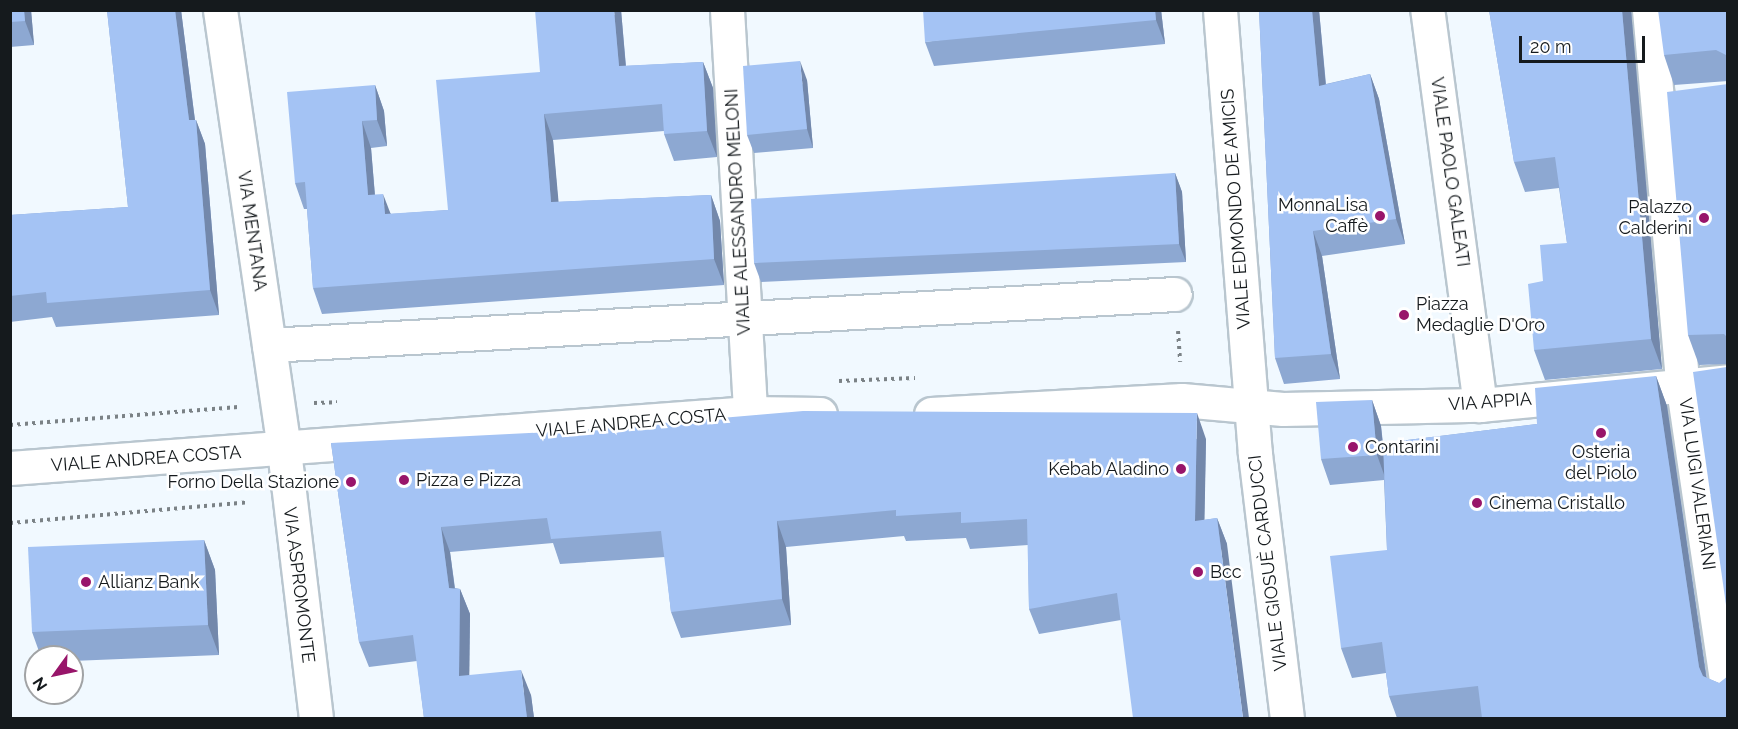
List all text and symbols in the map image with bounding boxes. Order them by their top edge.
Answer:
scale bar [1522,24,1648,62]
text: 20 m [1530,36,1572,57]
street label: VIALE PAOLO GALEATI [1426,76,1474,268]
street label: VIALE ALESSANDRO MELONI [721,88,755,336]
street label: VIALE EDMONDO DE AMICIS [1217,88,1255,330]
street label: VIA MENTANA [233,169,271,293]
place label: MonnaLisa Caffè [1278,195,1368,238]
place label: Palazzo Calderini [1619,197,1692,240]
marker: MonnaLisa Caffè [1373,209,1387,223]
marker: Palazzo Calderini [1697,211,1711,225]
place label: Piazza Medaglie D'Oro [1416,294,1545,336]
marker: Piazza Medaglie D'Oro [1397,308,1411,322]
street label: VIA APPIA [1447,388,1533,416]
street label: VIA LUIGI VALERIANI [1674,396,1720,572]
street label: VIALE ANDREA COSTA [534,404,728,442]
marker: Osteria del Piolo [1594,426,1608,440]
place label: Contarini [1365,436,1439,458]
marker: Contarini [1346,440,1360,454]
street label: VIALE ANDREA COSTA [50,442,242,476]
place label: Osteria del Piolo [1565,442,1637,484]
street label: VIALE GIOSUÈ CARDUCCI [1244,454,1292,672]
place label: Kebab Aladino [1048,458,1169,480]
marker: Kebab Aladino [1174,462,1188,476]
place label: Pizza e Pizza [416,469,521,491]
place label: Forno Della Stazione [167,471,339,493]
marker: Pizza e Pizza [397,473,411,487]
marker: Forno Della Stazione [344,475,358,489]
place label: Cinema Cristallo [1489,492,1625,514]
marker: Cinema Cristallo [1470,496,1484,510]
street label: VIA ASPROMONTE [279,505,319,665]
place label: Bcc [1210,561,1242,583]
marker: Bcc [1191,565,1205,579]
place label: Allianz Bank [98,571,199,593]
marker: Allianz Bank [79,575,93,589]
north arrow [24,645,84,705]
text: N [29,674,51,694]

